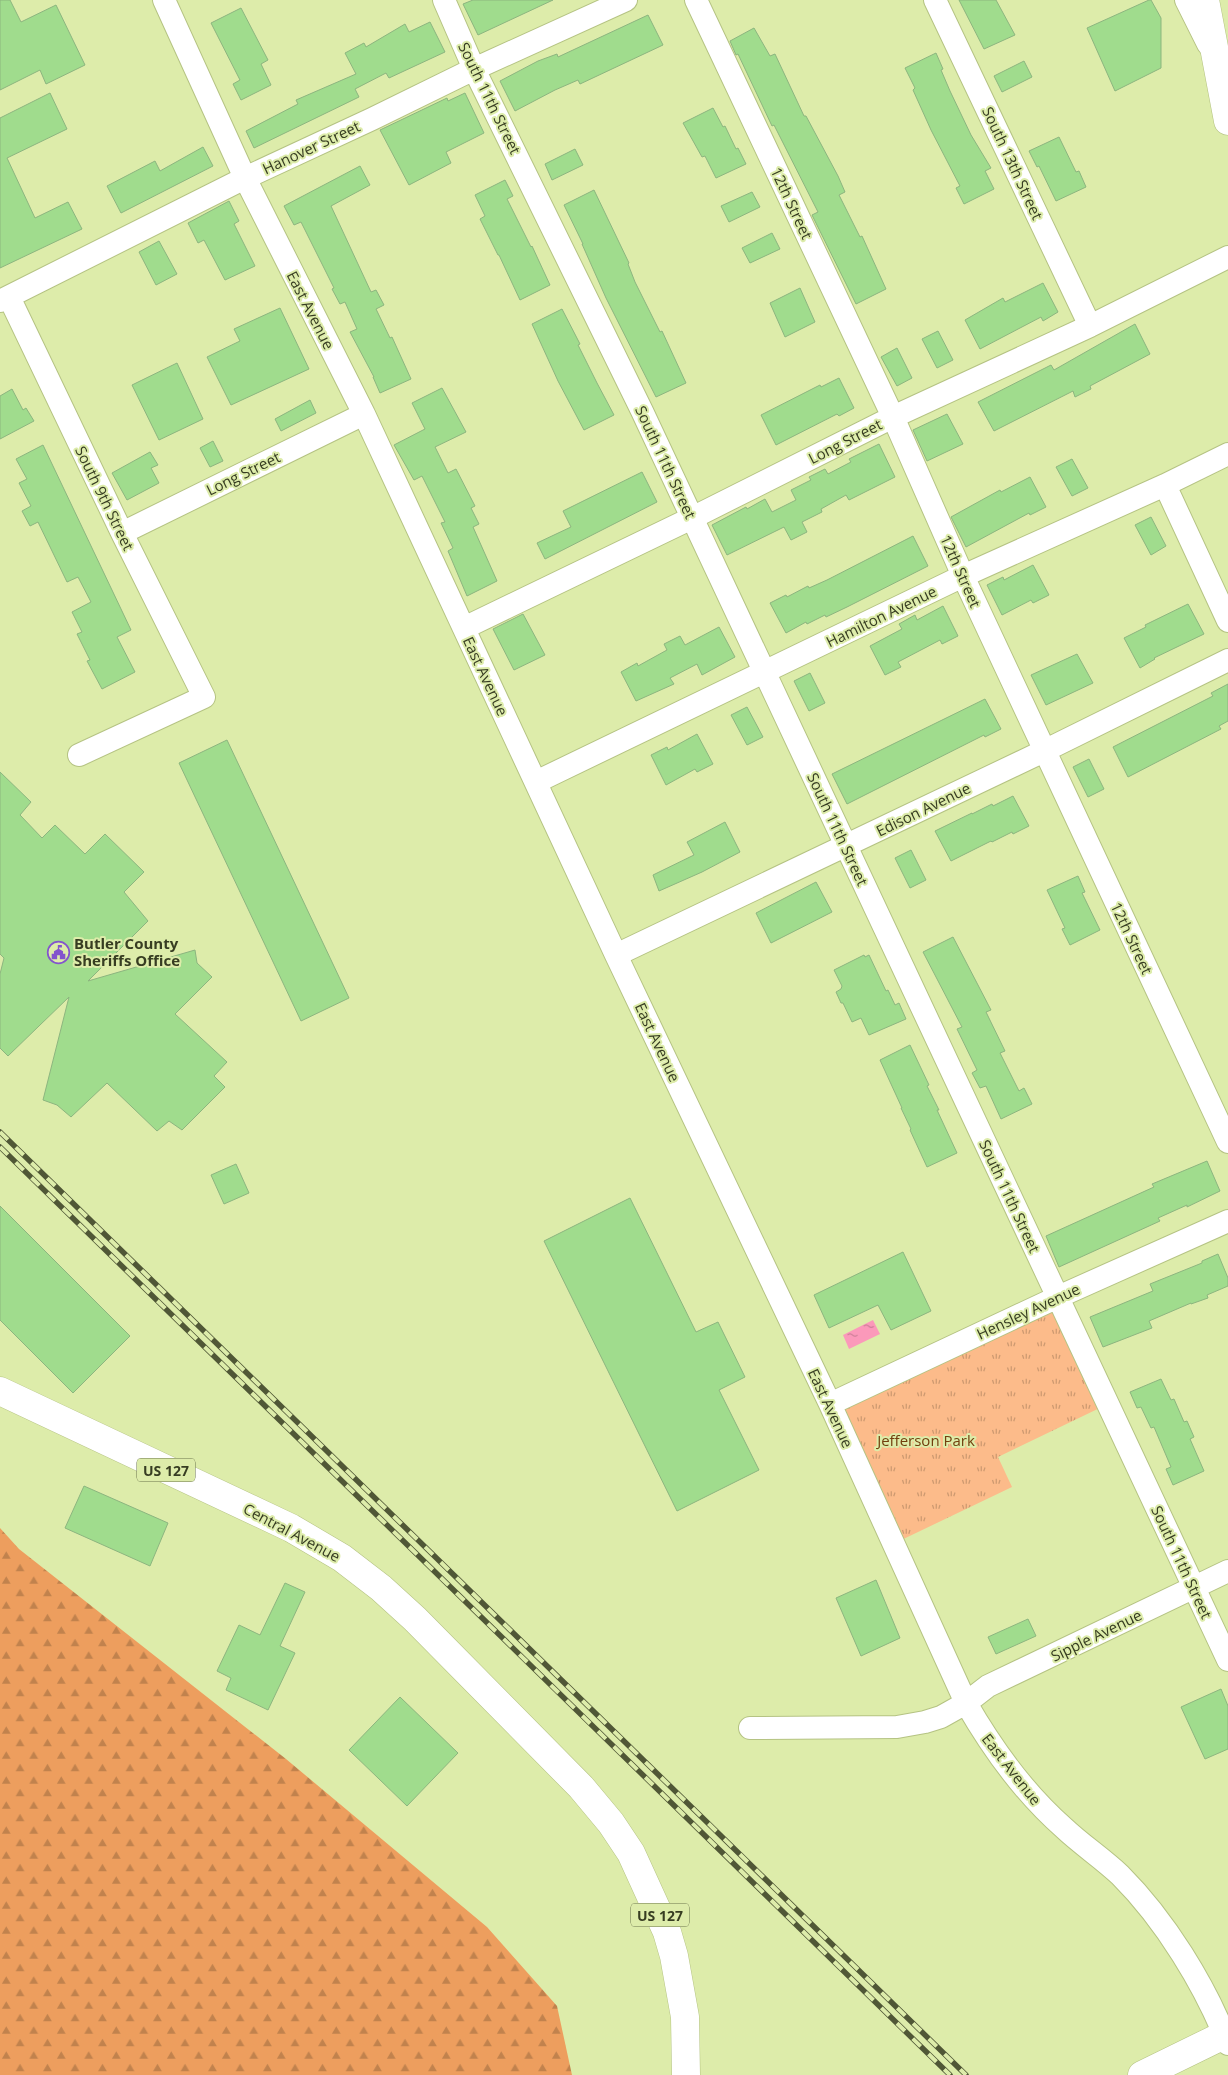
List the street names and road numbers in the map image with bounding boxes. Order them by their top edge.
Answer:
street label: South 11th Street [454,39,526,157]
street label: South 13th Street [978,103,1048,223]
street label: Hanover Street [259,116,363,178]
street label: 12th Street [767,164,817,242]
street label: East Avenue [283,267,339,353]
street label: South 11th Street [631,402,701,522]
street label: Long Street [805,414,885,468]
street label: South 9th Street [71,442,139,554]
street label: Long Street [203,446,283,500]
street label: 12th Street [936,532,986,610]
street label: Hamilton Avenue [822,581,940,651]
street label: East Avenue [459,633,513,719]
street label: South 11th Street [803,769,873,889]
street label: Edison Avenue [872,777,974,841]
street label: 12th Street [1107,899,1157,977]
street label: East Avenue [631,999,685,1085]
street label: South 11th Street [975,1136,1045,1256]
street label: Hensley Avenue [973,1278,1083,1344]
street label: East Avenue [804,1365,858,1451]
road number: US 127 [137,1458,195,1482]
street label: Central Avenue [240,1498,344,1566]
street label: South 11th Street [1147,1502,1217,1622]
street label: Sipple Avenue [1047,1604,1145,1666]
street label: East Avenue [978,1729,1046,1809]
road number: US 127 [631,1904,689,1926]

